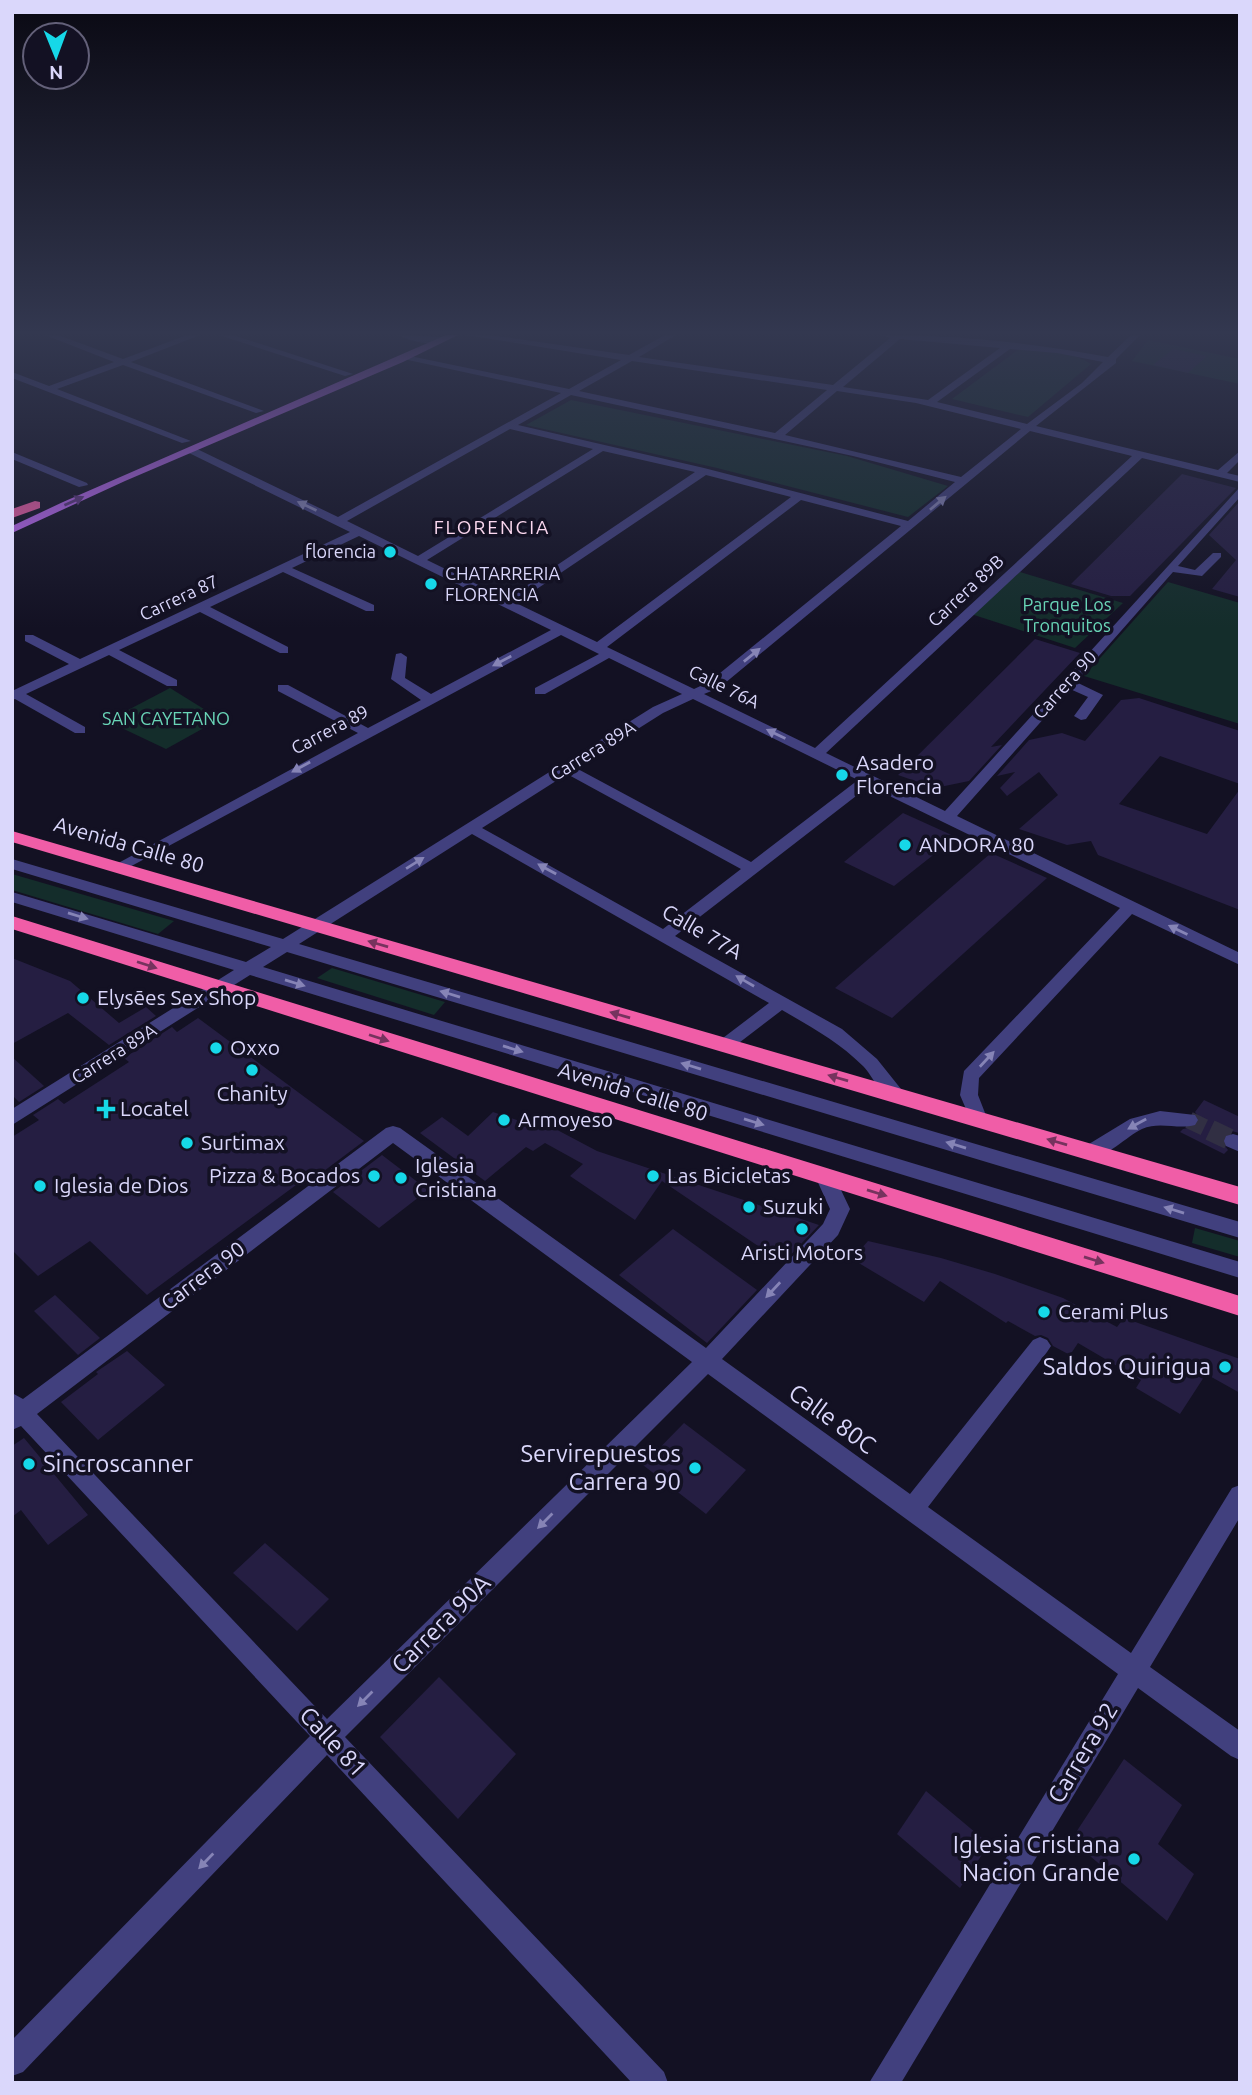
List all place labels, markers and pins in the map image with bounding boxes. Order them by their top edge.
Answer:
place label: florencia [305,541,376,561]
marker: florencia [382,544,398,560]
place label: CHATARRERIA FLORENCIA [445,563,560,604]
marker: CHATARRERIA FLORENCIA [423,576,439,592]
place label: Asadero Florencia [856,750,942,798]
marker: Asadero Florencia [834,767,850,783]
place label: ANDORA 80 [919,832,1035,856]
marker: ANDORA 80 [897,837,913,853]
place label: Elysēes Sex Shop [97,985,256,1009]
marker: Elysēes Sex Shop [75,990,91,1006]
place label: Oxxo [230,1035,280,1059]
marker: Oxxo [208,1040,224,1056]
marker: Chanity [244,1062,260,1078]
place label: Chanity [216,1081,288,1105]
place label: Locatel [120,1096,189,1120]
marker: Locatel [98,1101,114,1117]
place label: Armoyeso [518,1107,613,1131]
marker: Armoyeso [496,1112,512,1128]
place label: Surtimax [201,1130,285,1154]
marker: Surtimax [179,1135,195,1151]
place label: Iglesia Cristiana [415,1153,497,1201]
place label: Pizza & Bocados [209,1163,360,1187]
place label: Las Bicicletas [667,1163,791,1187]
marker: Pizza & Bocados [366,1168,382,1184]
marker: Las Bicicletas [645,1168,661,1184]
marker: Iglesia Cristiana [393,1170,409,1186]
place label: Iglesia de Dios [54,1173,188,1197]
marker: Iglesia de Dios [32,1178,48,1194]
place label: Suzuki [763,1194,823,1218]
marker: Suzuki [741,1199,757,1215]
marker: Aristi Motors [794,1221,810,1237]
place label: Aristi Motors [741,1240,863,1264]
place label: Cerami Plus [1058,1299,1168,1323]
marker: Cerami Plus [1036,1304,1052,1320]
place label: Saldos Quirigua [1043,1353,1211,1380]
marker: Saldos Quirigua [1217,1359,1233,1375]
place label: Servirepuestos Carrera 90 [520,1440,681,1495]
place label: Sincroscanner [43,1450,193,1477]
marker: Sincroscanner [21,1456,37,1472]
marker: Servirepuestos Carrera 90 [687,1460,703,1476]
place label: Iglesia Cristiana Nacion Grande [953,1831,1120,1886]
marker: Iglesia Cristiana Nacion Grande [1126,1851,1142,1867]

